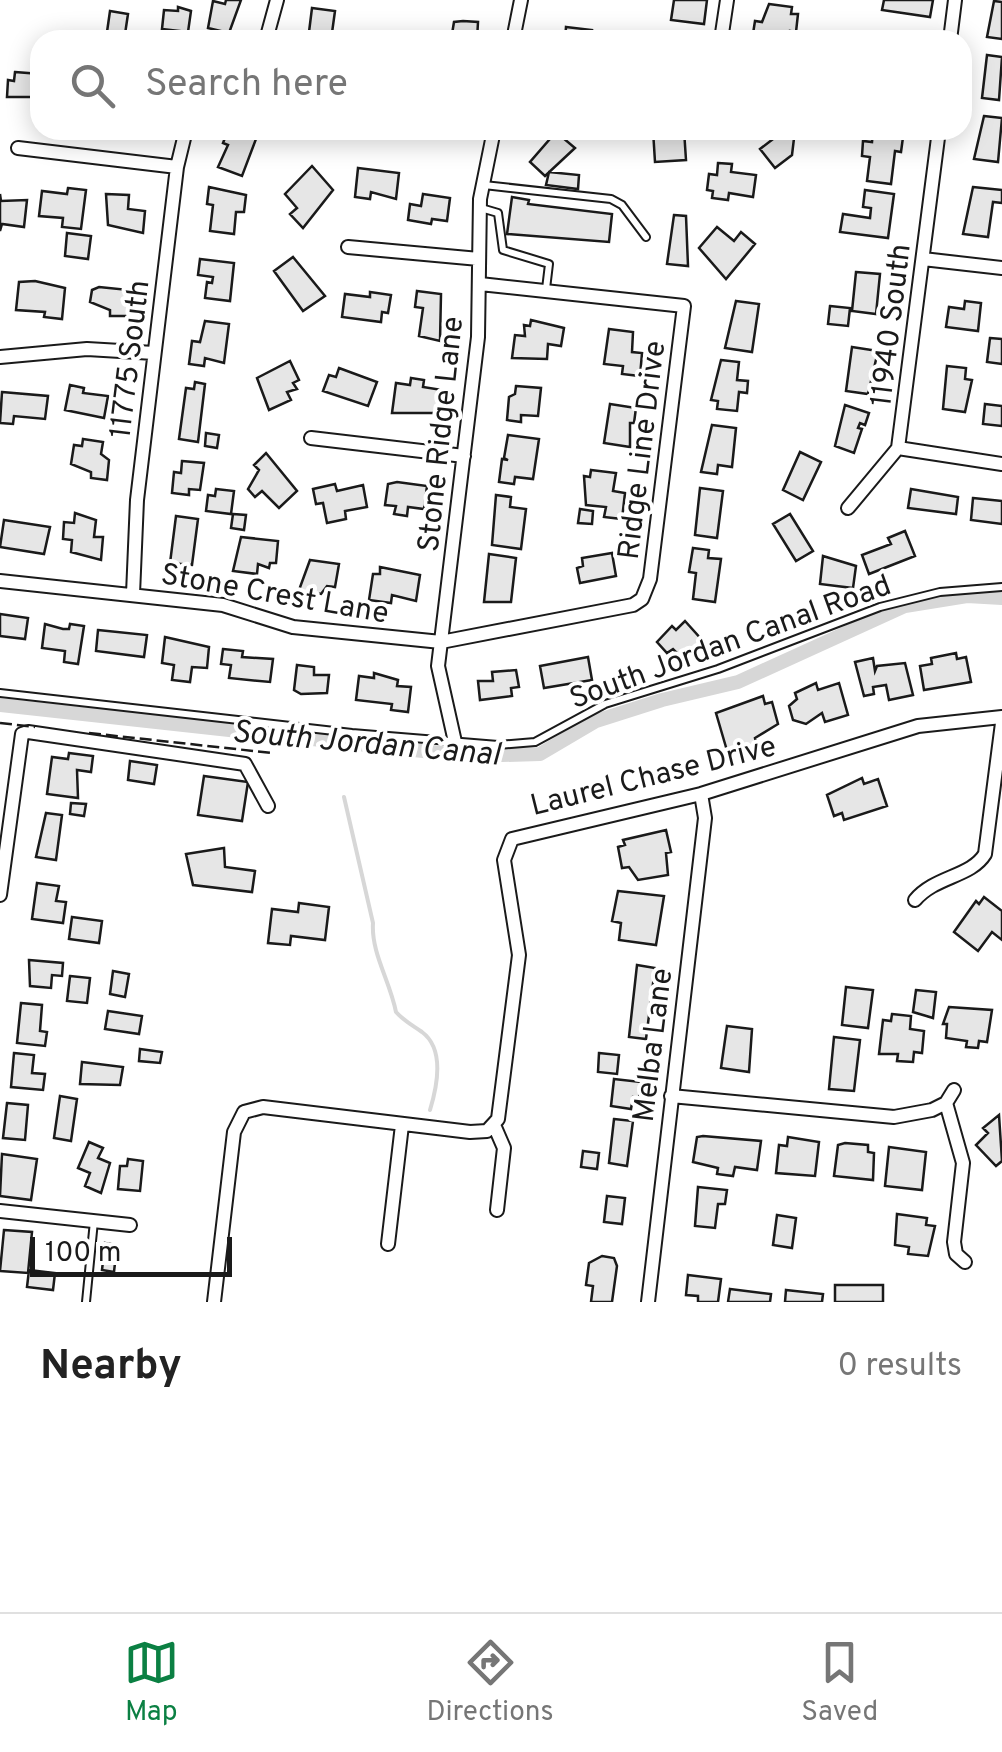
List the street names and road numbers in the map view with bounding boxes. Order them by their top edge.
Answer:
street label: 11940 South [864,242,921,409]
street label: 11775 South [103,278,160,440]
street label: Stone Ridge Lane [412,315,473,554]
street label: Ridge Line Drive [612,339,675,562]
street label: Stone Crest Lane [158,557,391,634]
street label: South Jordan Canal Road [565,568,897,719]
street label: Laurel Chase Drive [527,729,780,826]
street label: Melba Lane [627,966,682,1124]

